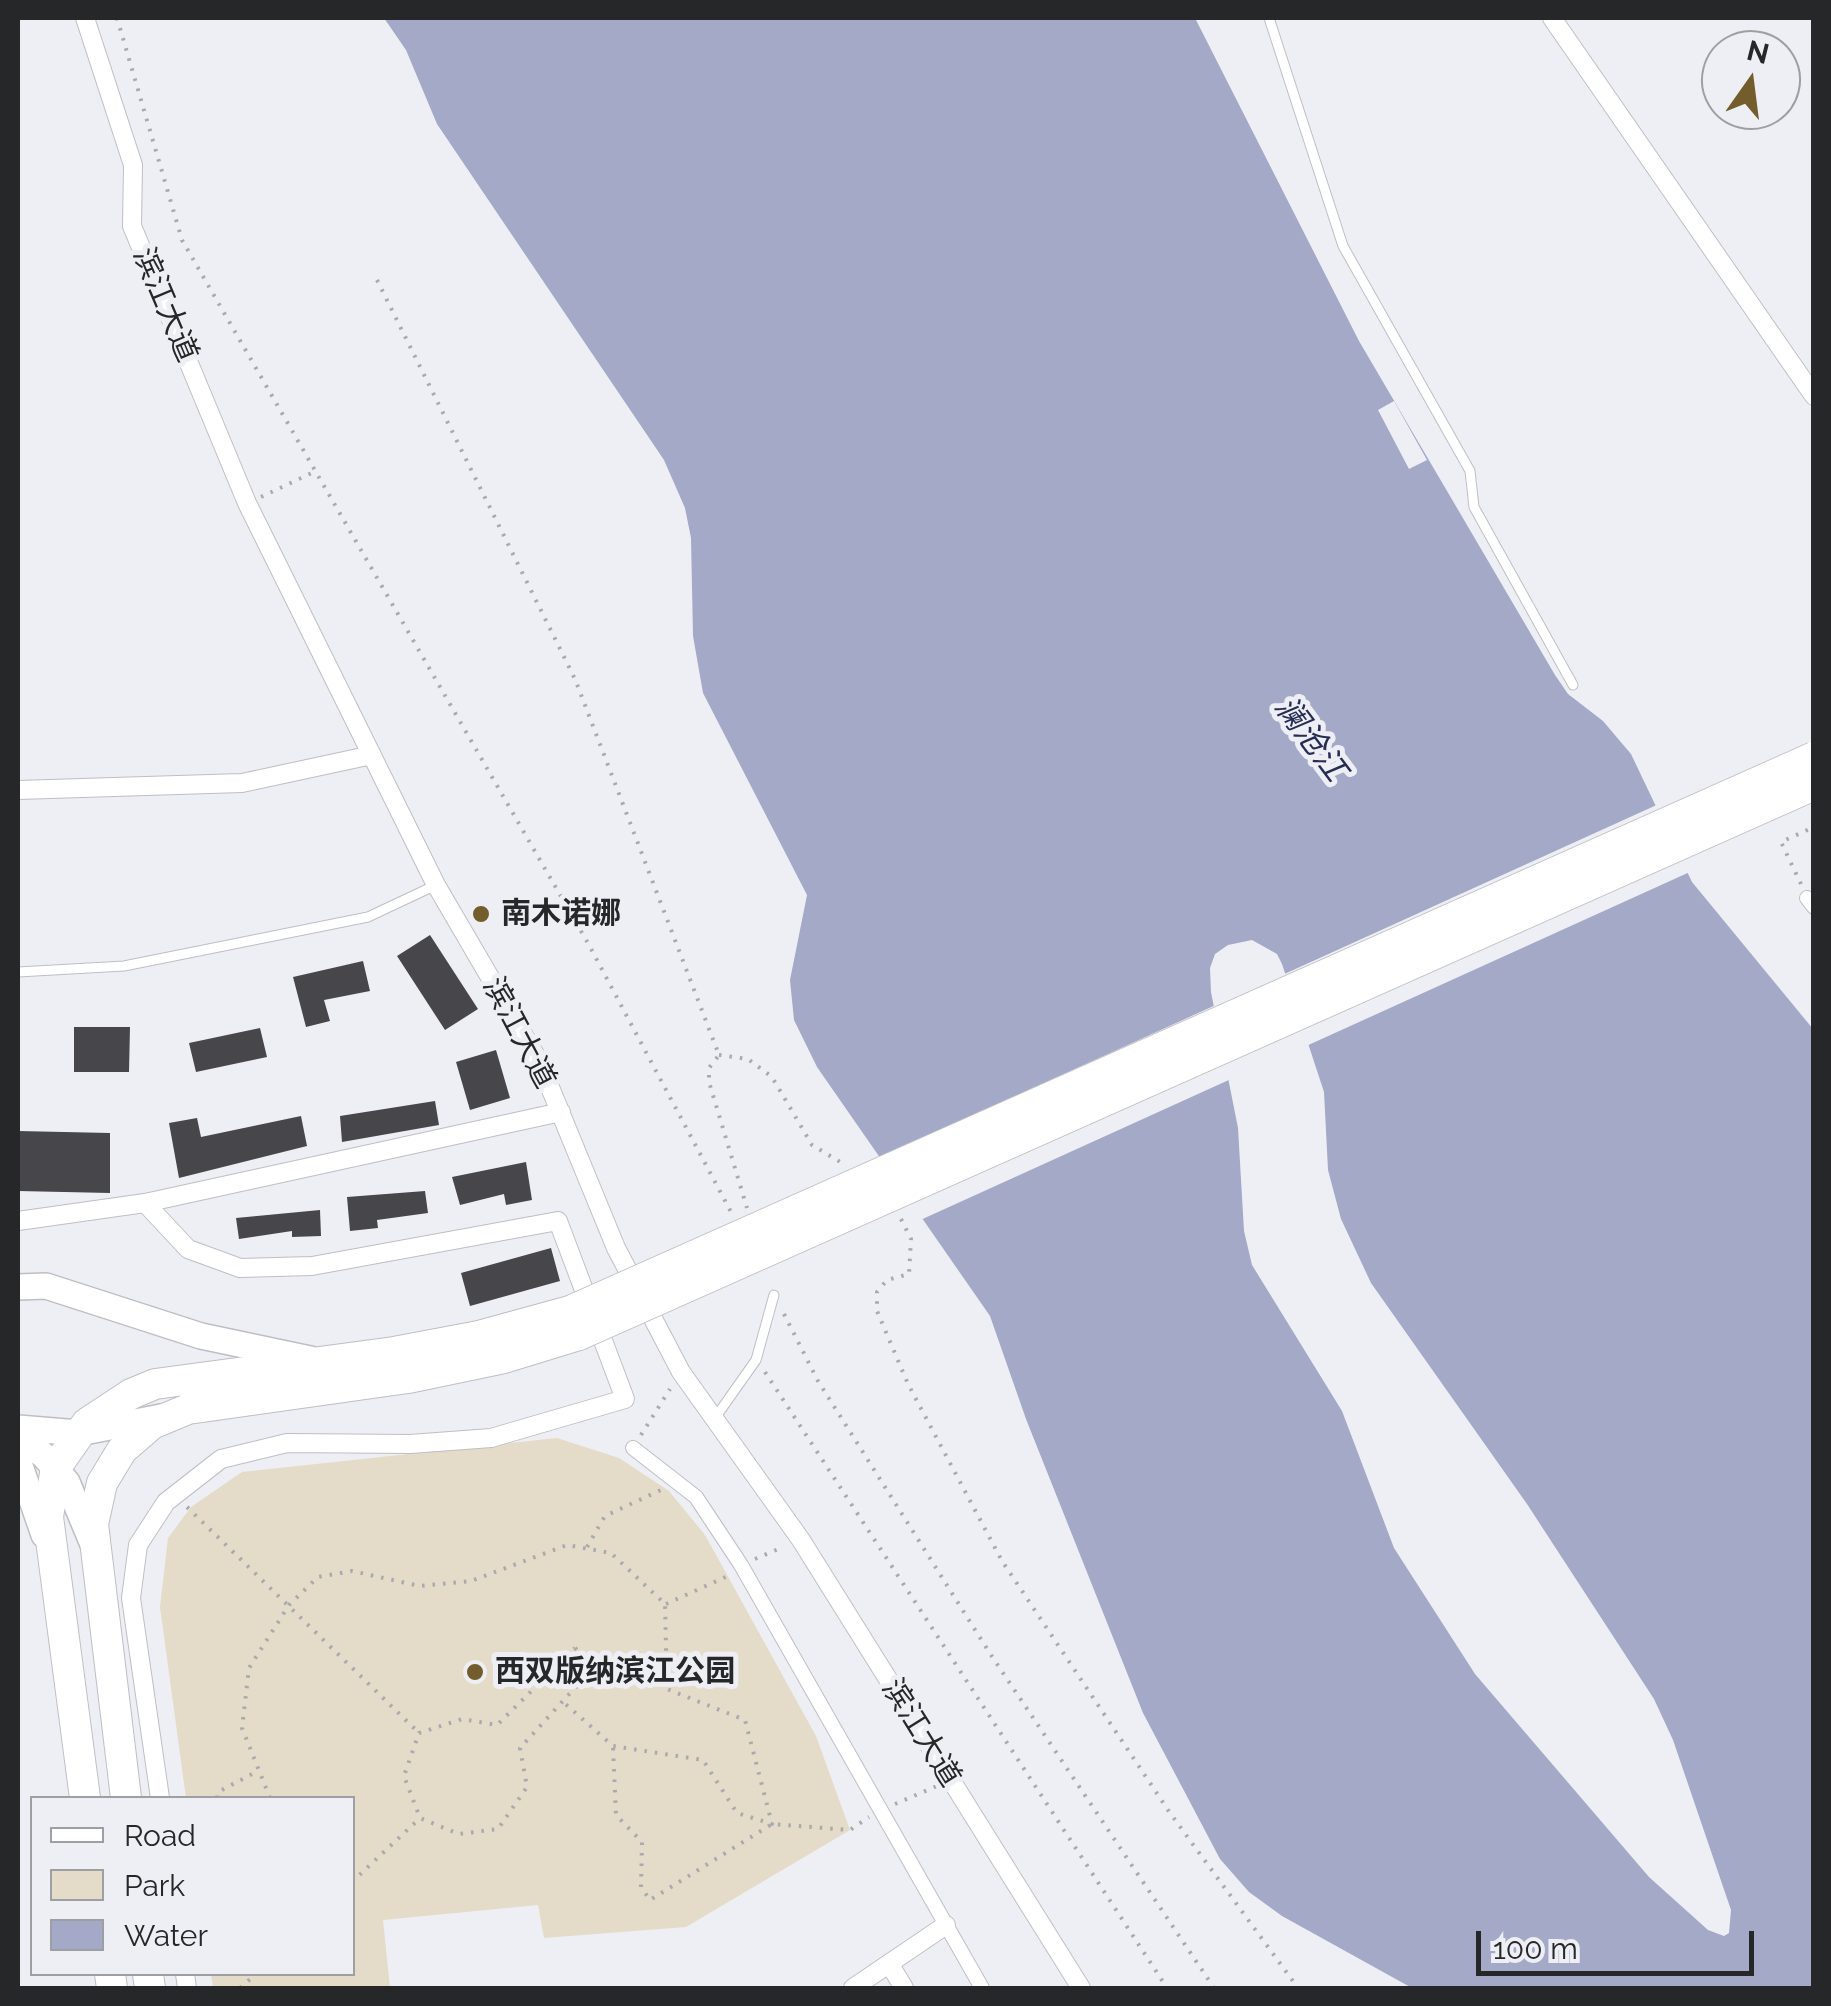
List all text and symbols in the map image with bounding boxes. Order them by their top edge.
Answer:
north arrow [1701,30,1801,130]
text: N [1744,34,1772,71]
street label: 滨江大道 [125,243,205,367]
water label: 澜沧江 [1266,689,1354,789]
place label: 南木诺娜 [501,896,621,932]
marker: 南木诺娜 [470,903,492,925]
street label: 滨江大道 [475,972,563,1094]
place label: 西双版纳滨江公园 [495,1654,735,1690]
marker: 西双版纳滨江公园 [464,1661,486,1683]
street label: 滨江大道 [874,1673,968,1793]
legend [30,1796,355,1976]
text: Road [124,1818,196,1853]
text: Park [124,1868,185,1903]
scale bar [1481,1911,1758,1973]
text: Water [124,1918,208,1953]
text: 100 m [1493,1931,1578,1966]

